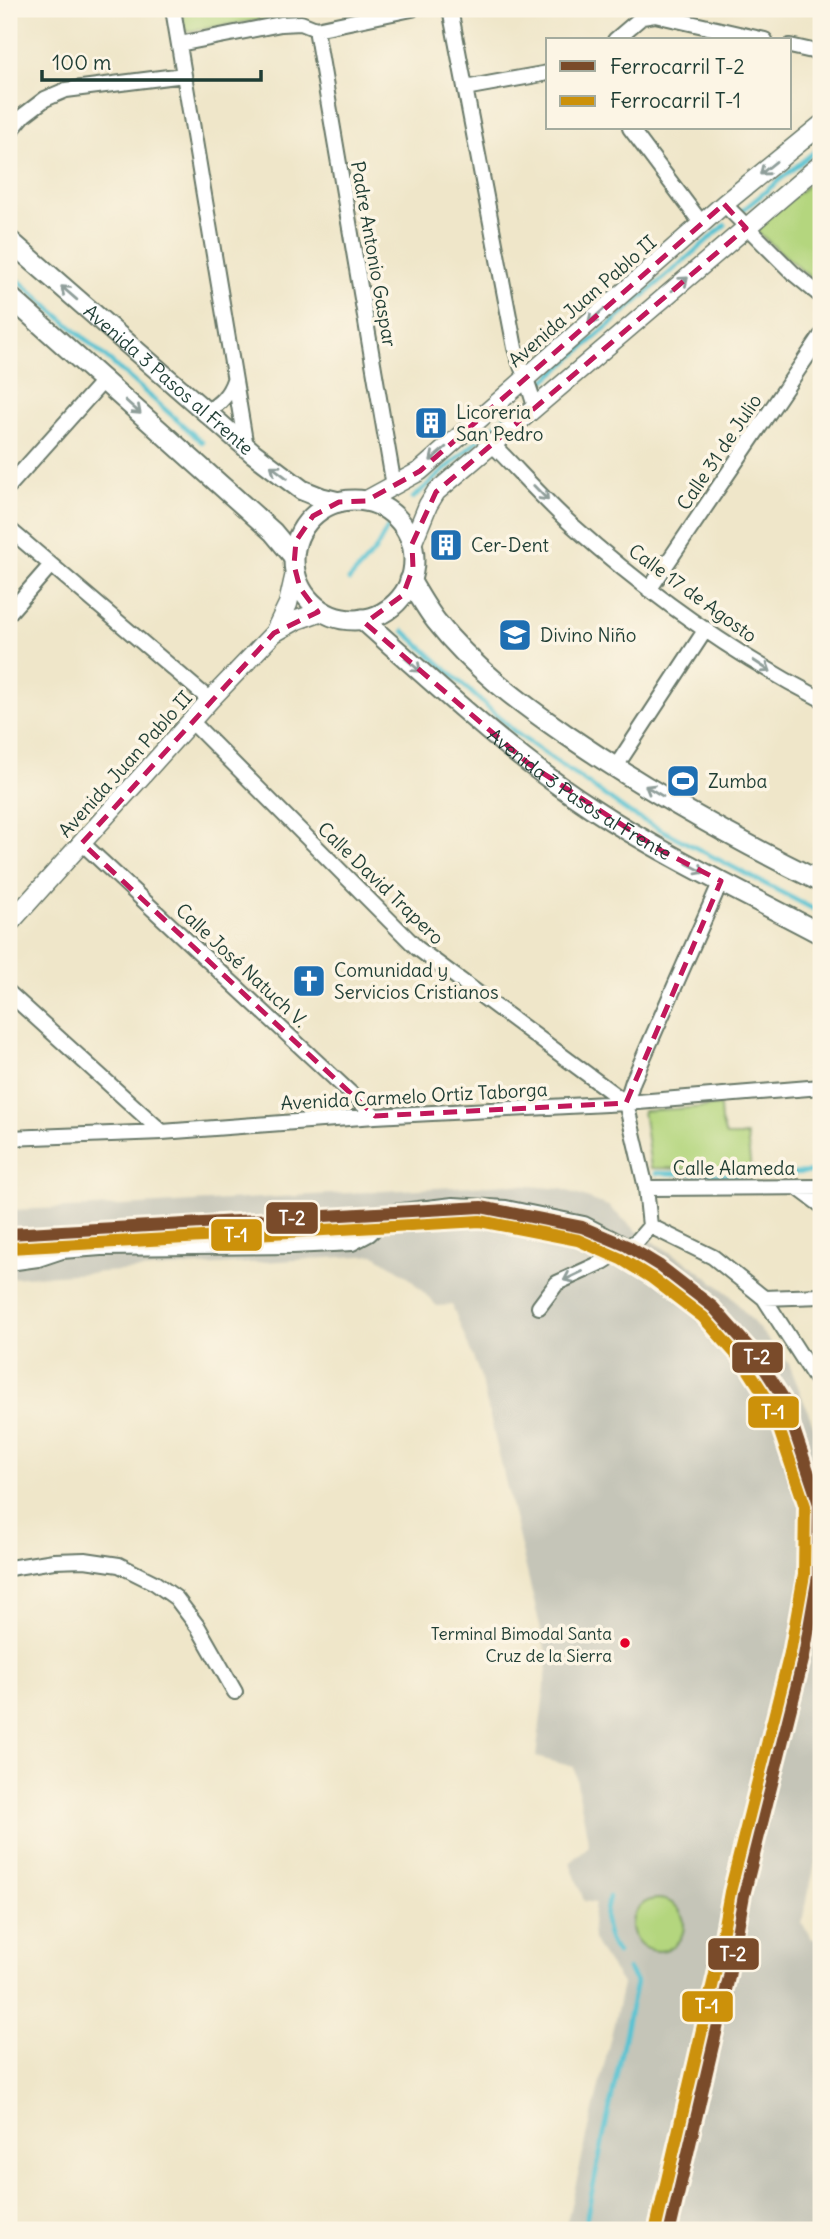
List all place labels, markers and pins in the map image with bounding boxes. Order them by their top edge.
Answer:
place label: Licoreria San Pedro [456,400,543,446]
building icon: Licoreria San Pedro [412,404,450,442]
building icon: Cer-Dent [427,526,465,564]
place label: Cer-Dent [471,533,549,557]
school or university icon: Divino Niño [496,616,534,654]
place label: Divino Niño [540,623,636,647]
sports icon: Zumba [664,762,702,800]
place label: Zumba [708,769,768,793]
place label: Comunidad y Servicios Cristianos [334,958,499,1004]
church icon: Comunidad y Servicios Cristianos [290,962,328,1000]
place label: Terminal Bimodal Santa Cruz de la Sierra [431,1623,612,1667]
marker: Terminal Bimodal Santa Cruz de la Sierra [618,1636,632,1650]

